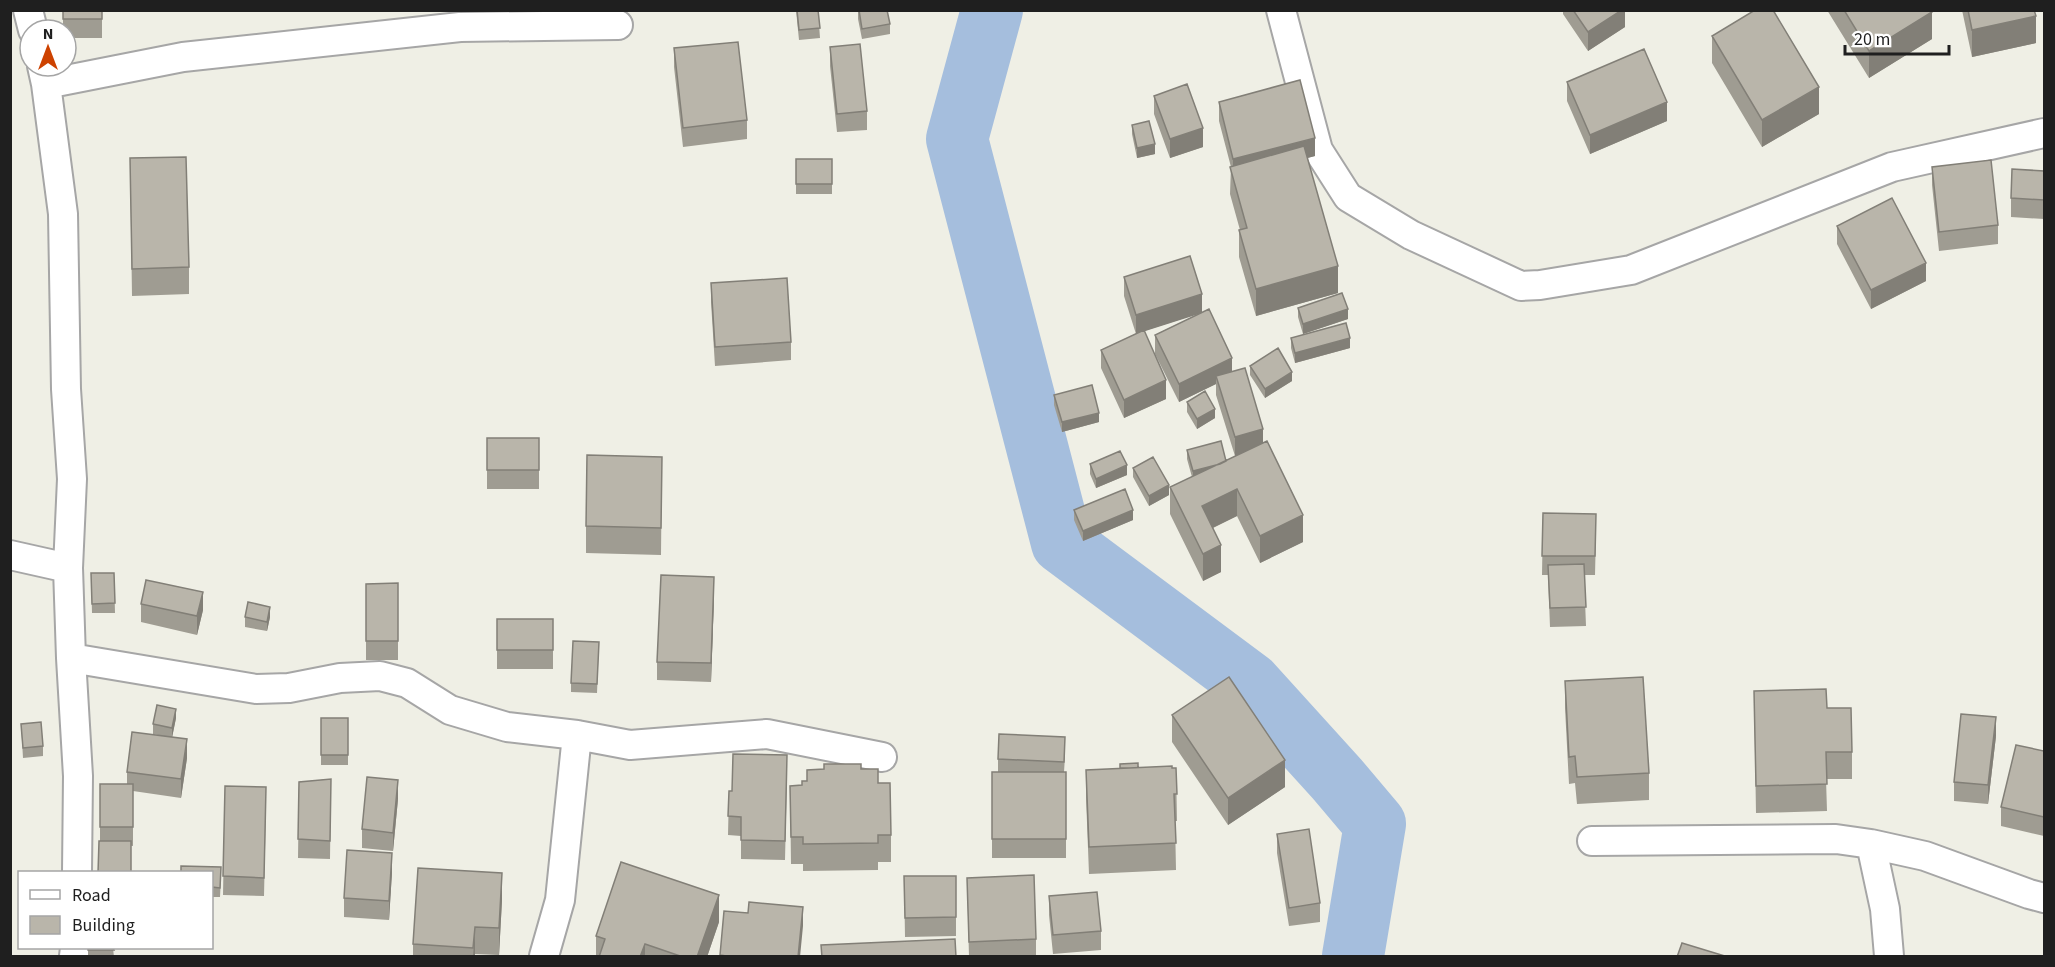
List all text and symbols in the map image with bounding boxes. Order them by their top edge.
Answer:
north arrow [18,18,78,78]
scale bar [1845,18,1948,56]
text: N [43,23,53,45]
text: 20 m [1854,27,1890,52]
legend [18,871,213,949]
text: Road [72,883,111,908]
text: Building [72,913,135,938]

